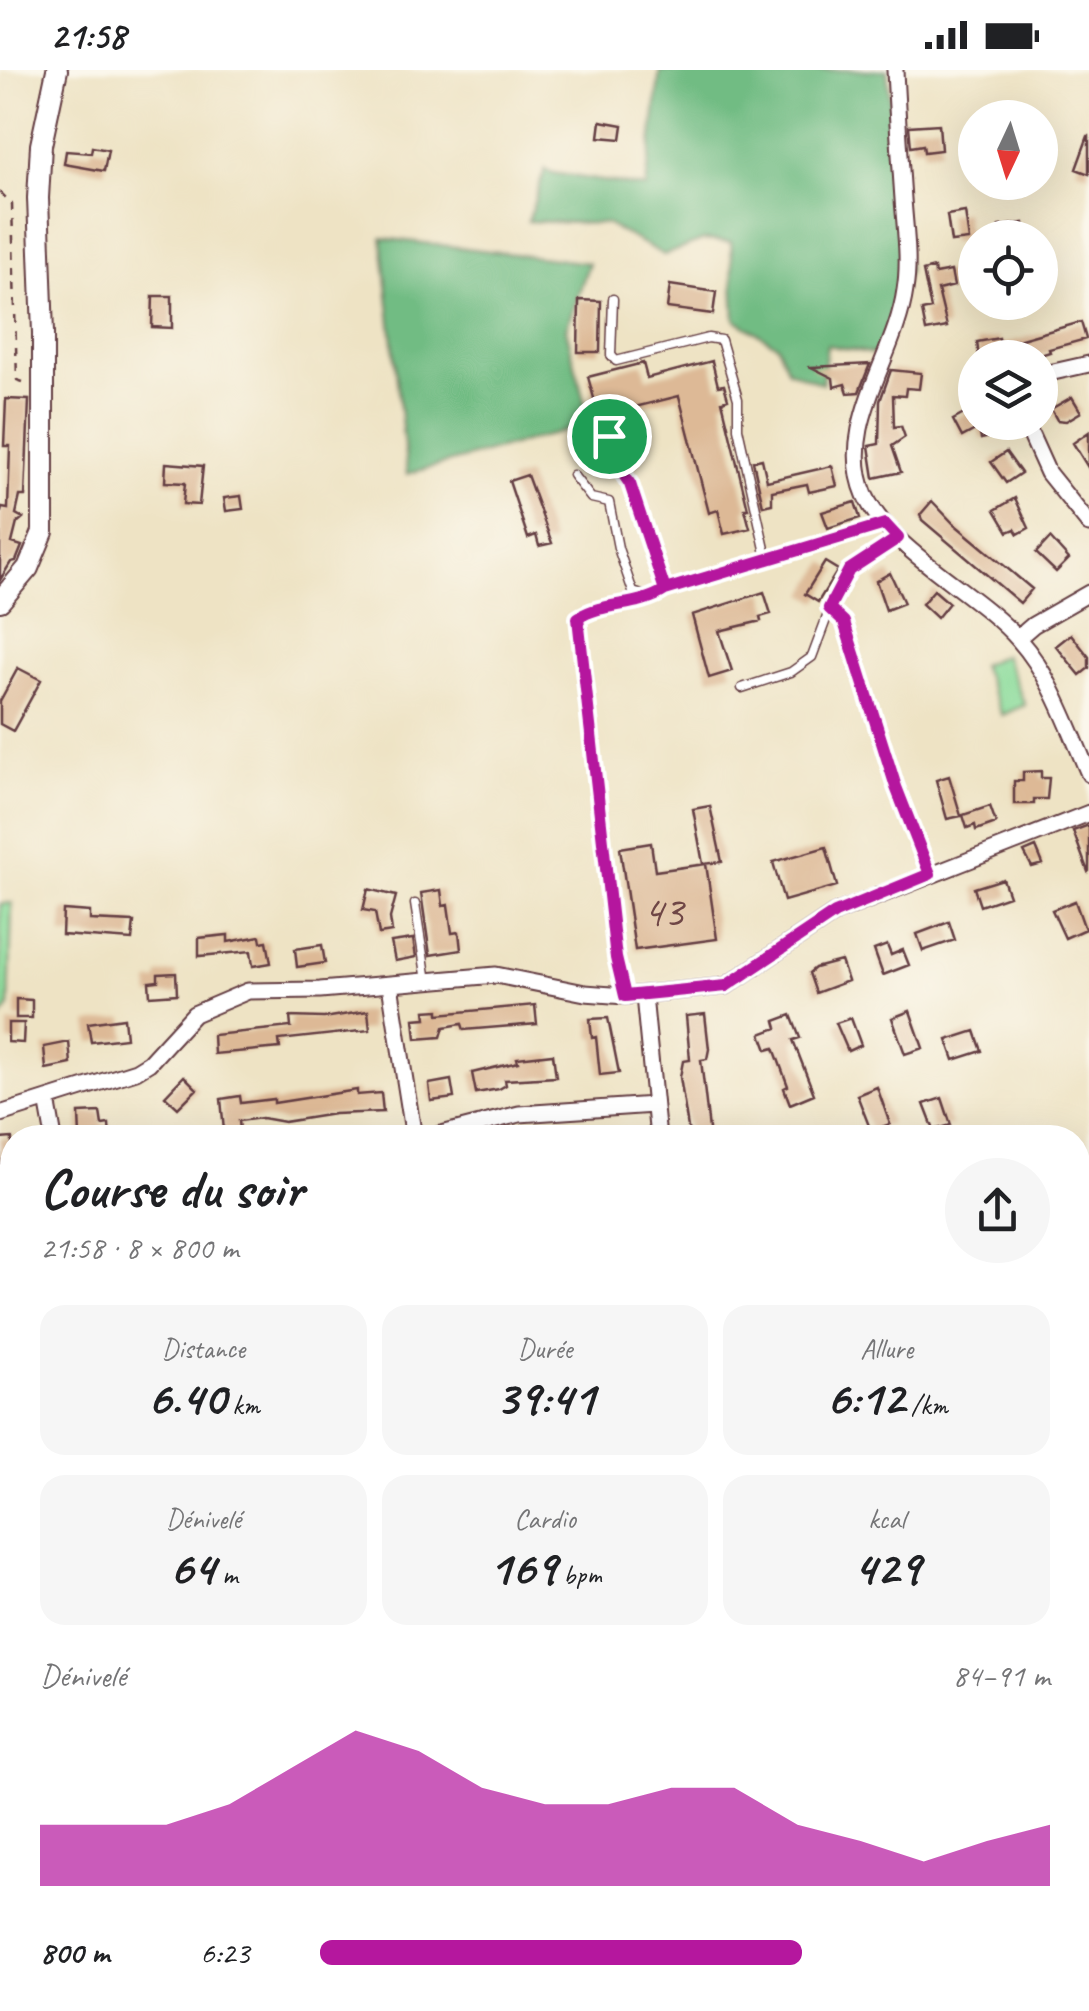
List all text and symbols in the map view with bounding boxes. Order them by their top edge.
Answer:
text: 21:58 [50,12,125,59]
north arrow [958,100,1058,200]
map controls [958,100,1058,440]
button: locate [958,220,1058,320]
button: layers [958,340,1058,440]
pin [567,394,652,479]
icon: arrive [582,409,637,464]
house number: 43 [643,883,686,940]
text: Course du soir [40,1154,303,1224]
button: share [945,1158,1050,1263]
text: 21:58 · 8 × 800 m [40,1227,238,1268]
text: Distance [162,1331,245,1366]
text: Durée [518,1331,572,1366]
text: Allure [860,1331,913,1366]
text: 6.40 [147,1366,225,1429]
text: 39:41 [495,1366,595,1429]
text: 6:12 [826,1366,904,1429]
text: km [225,1387,260,1422]
text: /km [904,1387,948,1422]
text: Dénivelé [166,1501,241,1536]
text: Cardio [514,1501,576,1536]
text: kcal [868,1501,905,1536]
text: 64 [169,1536,215,1599]
text: 169 [488,1536,556,1599]
text: 429 [853,1536,920,1599]
text: m [215,1557,238,1592]
text: bpm [556,1557,602,1592]
text: Dénivelé [40,1655,126,1696]
text: 84–91 m [952,1655,1050,1696]
text: 800 m [40,1932,109,1973]
text: 6:23 [200,1932,250,1973]

